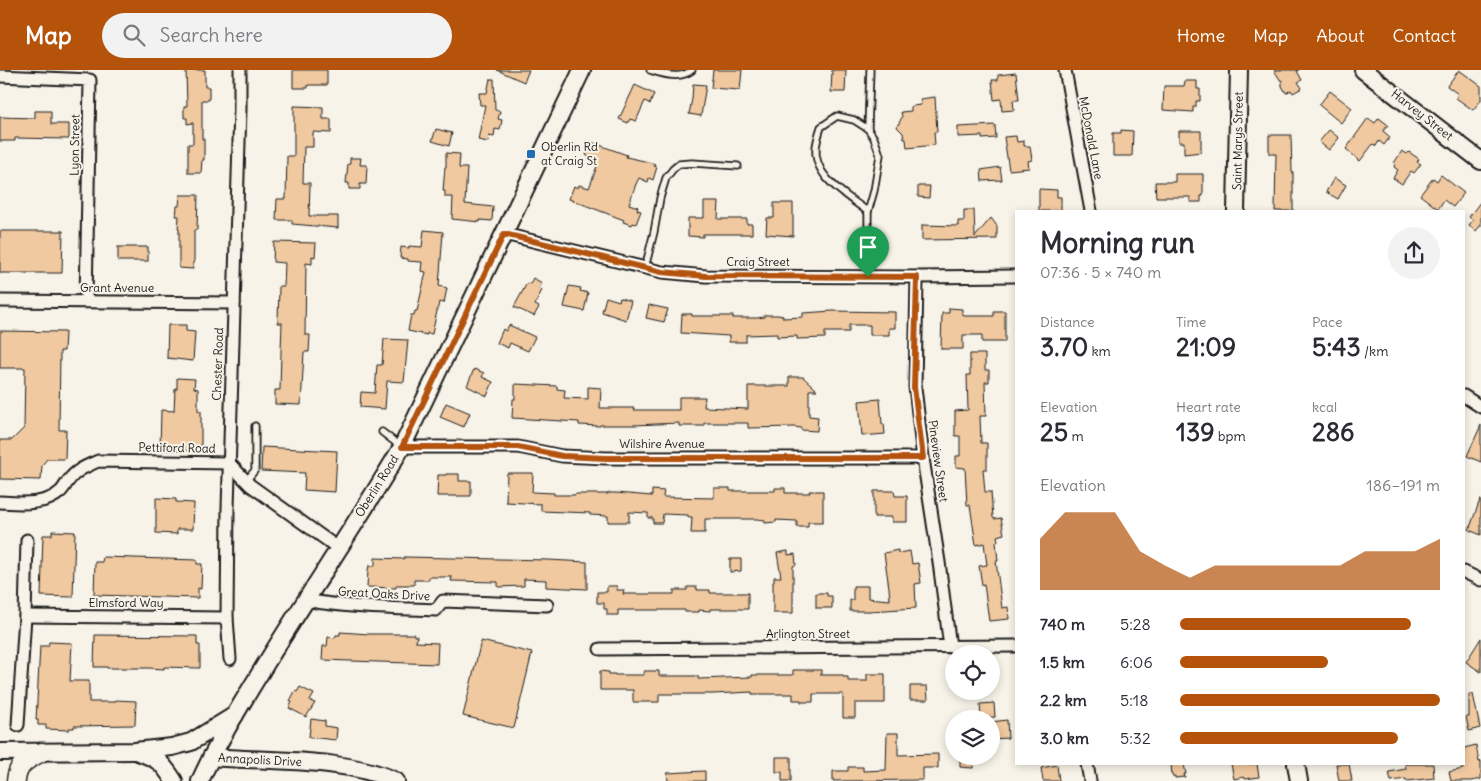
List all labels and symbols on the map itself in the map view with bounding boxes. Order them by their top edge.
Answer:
street label: Harvey Street [1388,86,1456,143]
street label: Saint Marys Street [1229,92,1246,190]
street label: McDonald Lane [1076,95,1107,181]
street label: Lyon Street [66,114,83,176]
place label: Oberlin Rd at Craig St [541,139,598,168]
marker: Oberlin Rd at Craig St [525,148,537,160]
pin [847,226,889,277]
street label: Craig Street [726,254,790,269]
street label: Grant Avenue [80,280,154,295]
street label: Chester Road [209,327,226,401]
street label: Pineview Street [925,419,952,503]
street label: Wilshire Avenue [619,436,705,451]
street label: Pettiford Road [138,439,216,456]
street label: Oberlin Road [352,452,402,520]
street label: Great Oaks Drive [338,584,431,603]
street label: Elmsford Way [88,595,164,610]
street label: Arlington Street [766,626,850,641]
street label: Annapolis Drive [218,750,302,769]

